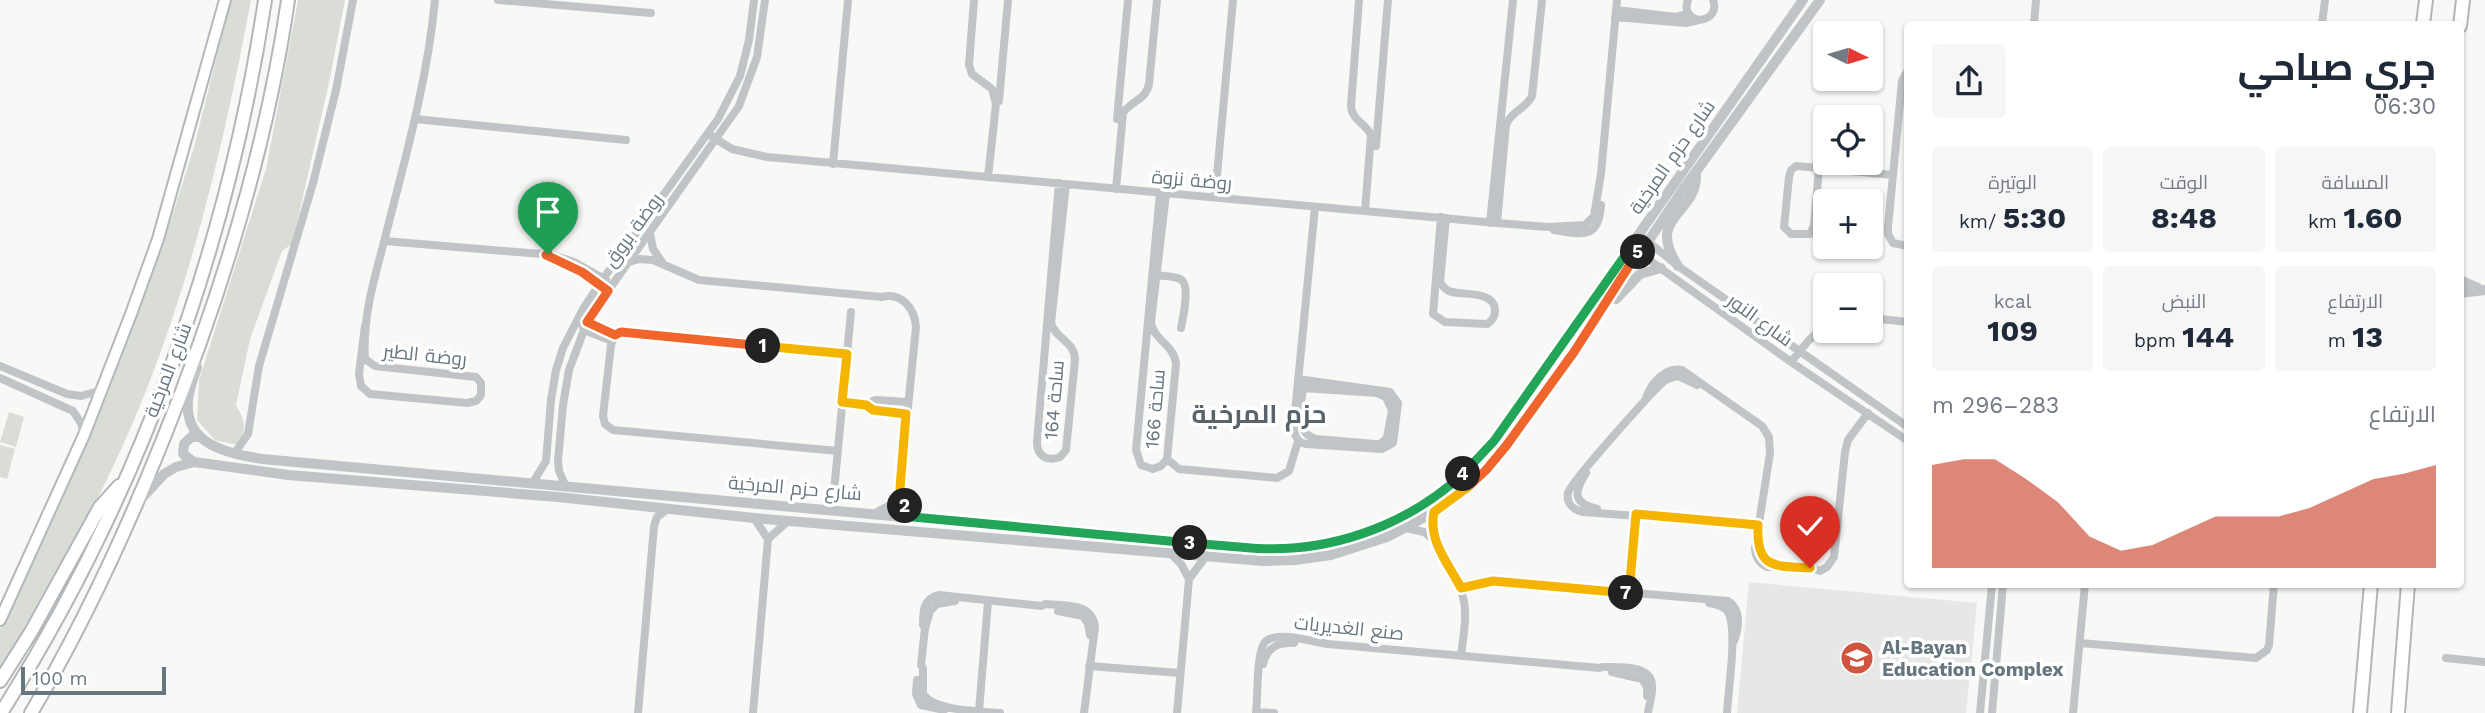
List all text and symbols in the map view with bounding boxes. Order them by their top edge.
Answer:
north arrow [1813,21,1883,91]
map controls [1813,21,1883,343]
button: share [1932,44,2006,118]
text: جري صباحي [2238,45,2436,89]
text: 06:30 [2373,93,2436,120]
street label: شارع حزم المرخية [1624,96,1721,220]
button: locate [1813,105,1883,175]
street label: روضة نزوة [1151,165,1233,195]
text: الوتيرة [1988,171,2037,194]
text: الوقت [2160,171,2208,194]
text: المسافة [2322,171,2389,194]
pin [518,182,578,254]
street label: روضة بروق [598,188,668,272]
button: + [1813,189,1883,259]
icon: arrive [529,193,567,231]
text: 5:30 [2003,200,2066,235]
text: 8:48 [2151,200,2217,235]
text: 1.60 [2343,200,2403,235]
text: /km [1959,210,2003,233]
text: km [2308,210,2343,233]
pin: 5 [1620,234,1656,270]
text: 5 [1632,240,1643,263]
button: − [1813,273,1883,343]
street label: شارع النور [1721,288,1797,353]
text: kcal [1994,290,2032,313]
text: النبض [2162,290,2206,313]
text: الارتفاع [2328,290,2383,313]
text: 109 [1987,313,2038,348]
text: 144 [2182,319,2234,354]
text: 13 [2352,319,2383,354]
street label: شارع المرخية [139,320,198,421]
pin: 1 [746,328,780,364]
text: bpm [2134,329,2182,352]
text: m [2328,329,2352,352]
text: 1 [758,334,767,357]
street label: روضة الطير [381,339,468,371]
street label: ساحة 164 [1039,359,1069,441]
street label: ساحة 166 [1140,368,1170,450]
text: 283–296 m [1932,392,2059,419]
district label: حزم المرخية [1192,399,1327,432]
text: الارتفاع [2369,401,2436,428]
pin: 4 [1446,456,1480,491]
text: 4 [1456,462,1469,485]
street label: شارع حزم المرخية [727,471,863,507]
pin: 2 [888,489,922,524]
text: 2 [899,494,910,517]
pin [1780,496,1840,568]
icon: check [1791,507,1829,545]
pin: 3 [1172,526,1208,560]
text: 3 [1184,531,1195,554]
pin: 7 [1608,576,1644,610]
text: 7 [1620,581,1631,604]
street label: صنع الغديريات [1293,611,1405,647]
place label: Al-Bayan Education Complex [1882,636,2064,681]
school or university icon: Al-Bayan Education Complex [1838,639,1876,677]
scale bar [21,664,166,696]
text: 100 m [32,667,88,690]

